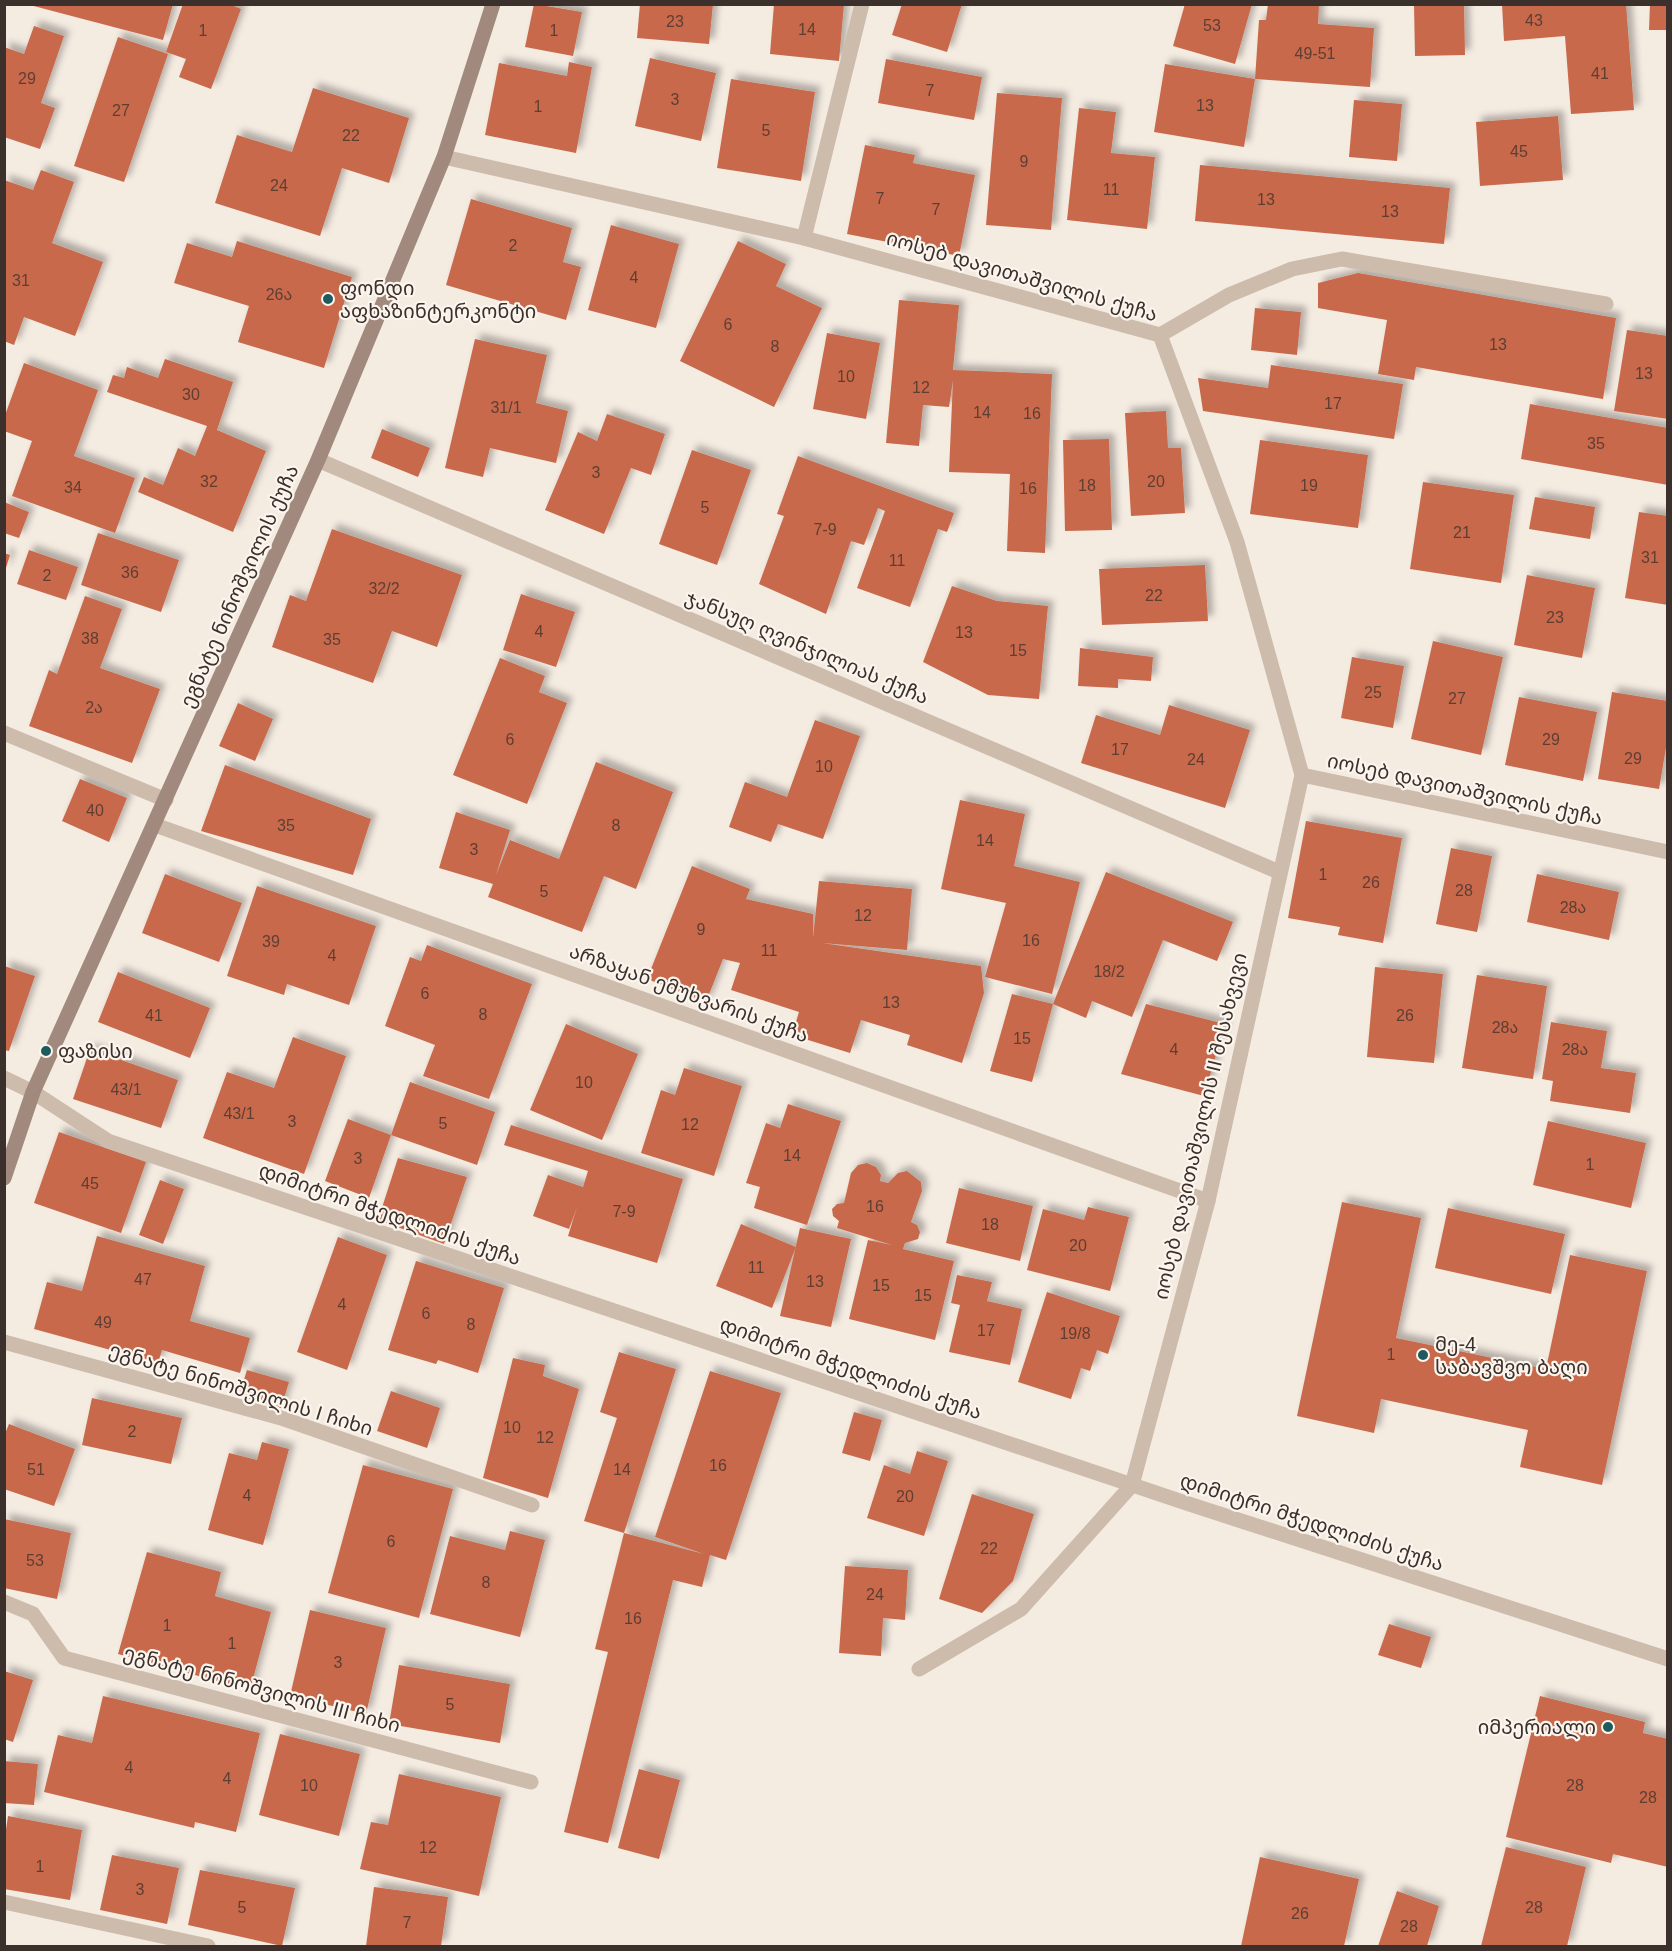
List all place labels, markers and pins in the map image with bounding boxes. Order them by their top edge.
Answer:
place label: ფონდი აფხაზინტერკონტი [340,277,536,323]
marker: ფონდი აფხაზინტერკონტი [321,292,335,306]
place label: ფაზისი [58,1040,133,1063]
marker: ფაზისი [39,1044,53,1058]
place label: მე-4 საბავშვო ბაღი [1435,1333,1588,1380]
marker: მე-4 საბავშვო ბაღი [1416,1348,1430,1362]
place label: იმპერიალი [1478,1716,1596,1740]
marker: იმპერიალი [1601,1720,1615,1734]

